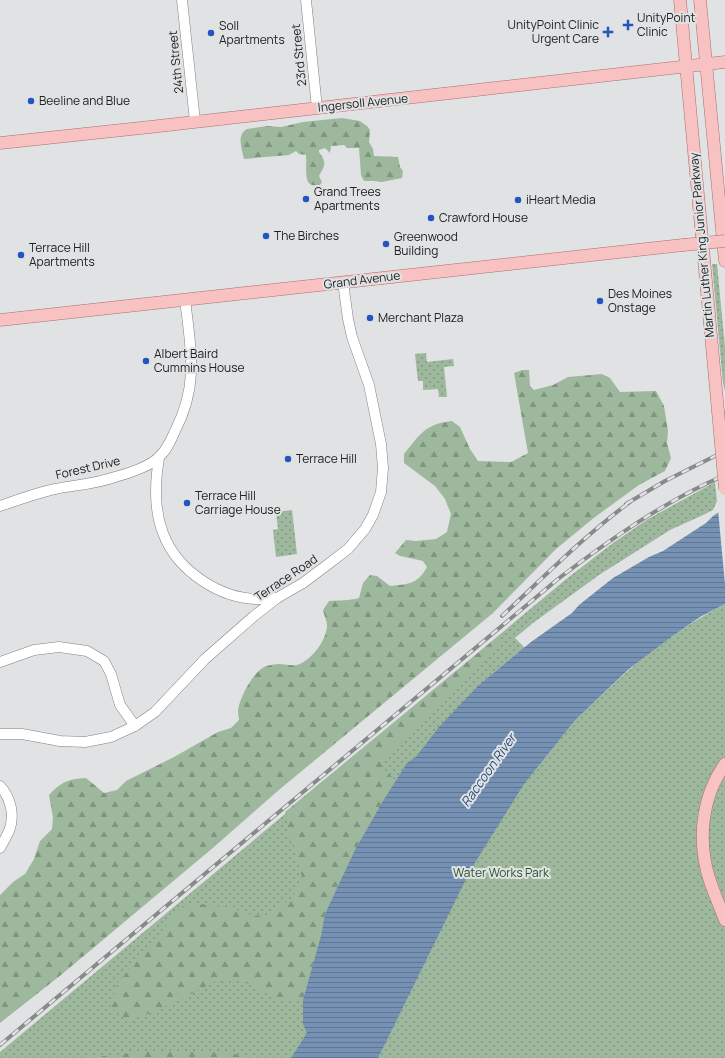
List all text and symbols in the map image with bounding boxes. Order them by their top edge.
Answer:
place label: UnityPoint Clinic [637,9,696,40]
place label: UnityPoint Clinic Urgent Care [507,16,599,47]
place label: Soll Apartments [219,17,285,48]
marker: UnityPoint Clinic [622,19,634,31]
street label: 23rd Street [287,23,310,87]
marker: UnityPoint Clinic Urgent Care [602,26,614,38]
marker: Soll Apartments [206,28,216,38]
street label: 24th Street [164,30,187,94]
street label: Ingersoll Avenue [317,89,409,116]
place label: Beeline and Blue [39,92,130,109]
marker: Beeline and Blue [26,96,36,106]
street label: Martin Luther King Junior Parkway [685,151,718,338]
place label: Grand Trees Apartments [314,183,381,214]
place label: iHeart Media [526,191,596,208]
marker: Grand Trees Apartments [301,194,311,204]
marker: iHeart Media [513,195,523,205]
place label: Crawford House [439,209,528,226]
marker: Crawford House [426,213,436,223]
place label: The Birches [274,227,339,244]
place label: Greenwood Building [394,228,458,259]
marker: The Birches [261,231,271,241]
place label: Terrace Hill Apartments [29,239,95,270]
marker: Greenwood Building [381,239,391,249]
marker: Terrace Hill Apartments [16,250,26,260]
street label: Grand Avenue [323,266,401,293]
place label: Des Moines Onstage [608,285,672,316]
marker: Des Moines Onstage [595,296,605,306]
place label: Merchant Plaza [378,309,463,326]
marker: Merchant Plaza [365,313,375,323]
place label: Albert Baird Cummins House [154,345,244,376]
marker: Albert Baird Cummins House [141,356,151,366]
place label: Terrace Hill [296,450,357,467]
street label: Forest Drive [54,452,122,483]
marker: Terrace Hill [283,454,293,464]
place label: Terrace Hill Carriage House [195,487,281,518]
marker: Terrace Hill Carriage House [182,498,192,508]
street label: Terrace Road [251,550,321,605]
water label: Raccoon River [456,728,521,810]
park label: Water Works Park [453,864,550,881]

